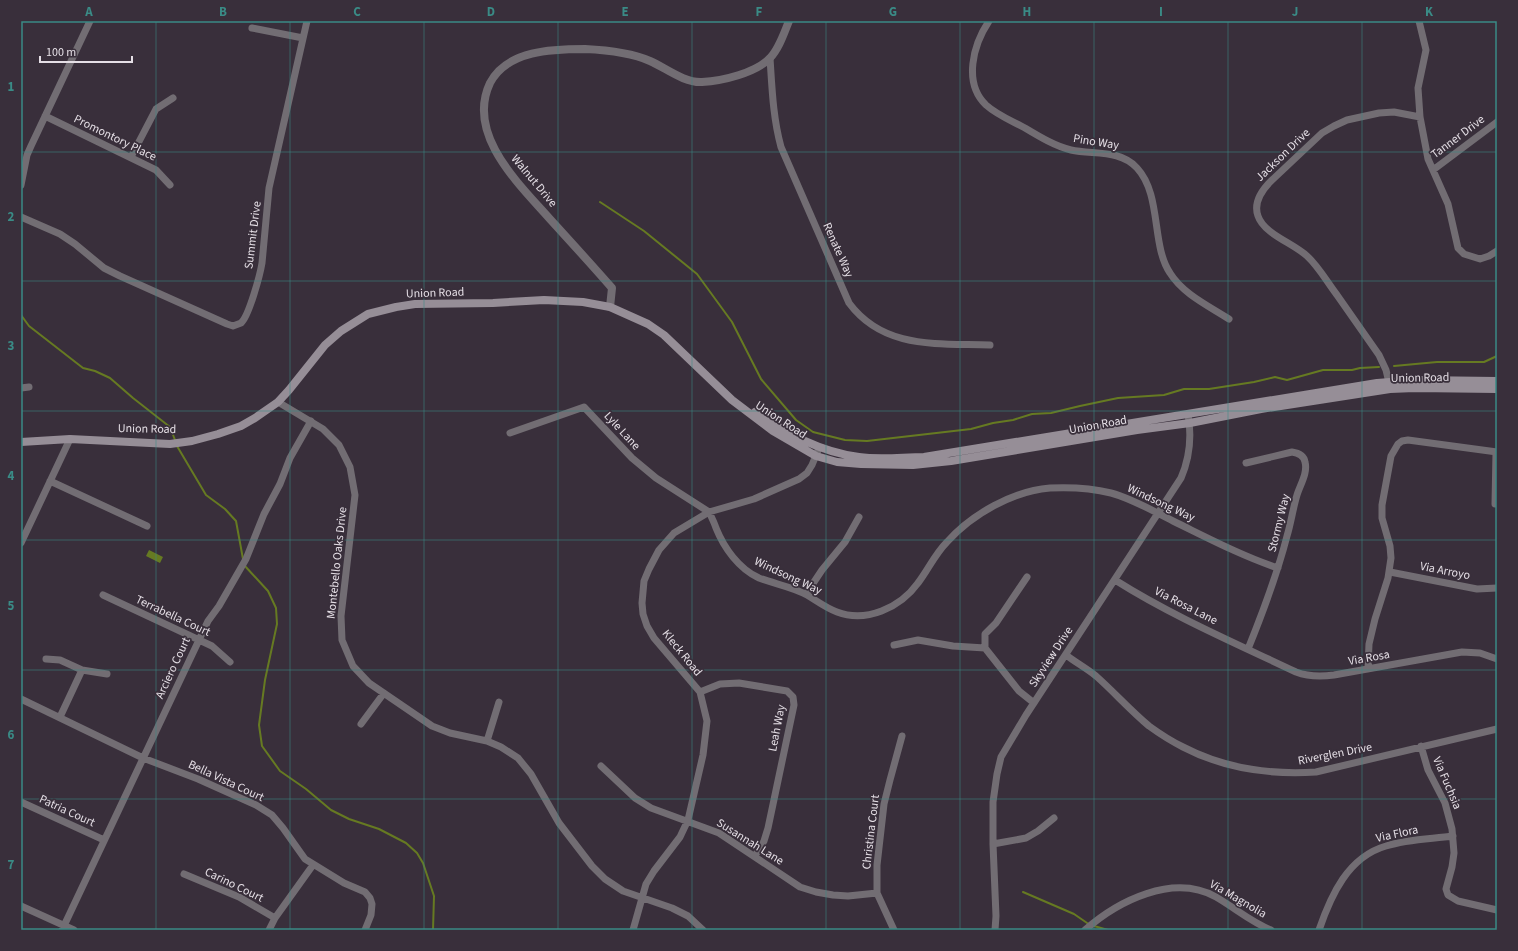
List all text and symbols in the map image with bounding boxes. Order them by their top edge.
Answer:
text: A [84,3,93,21]
text: B [219,3,227,21]
text: C [353,3,361,21]
text: D [487,3,495,21]
text: E [621,3,629,21]
text: F [756,3,763,21]
text: G [889,3,897,21]
text: H [1023,3,1031,21]
text: I [1159,3,1163,21]
text: J [1292,3,1298,21]
text: K [1425,3,1434,21]
scale bar [40,38,132,64]
text: 100 m [46,44,76,61]
text: 1 [8,78,15,96]
street label: Promontory Place [71,111,159,165]
street label: Tanner Drive [1428,111,1488,163]
street label: Jackson Drive [1252,125,1314,185]
street label: Pino Way [1072,130,1120,154]
street label: Walnut Drive [507,151,561,211]
street label: Summit Drive [240,200,266,270]
text: 2 [8,208,15,226]
street label: Renate Way [818,220,858,280]
street label: Union Road [405,283,465,303]
text: 3 [8,337,15,355]
street label: Union Road [1391,369,1449,387]
street label: Union Road [752,397,810,443]
street label: Lyle Lane [600,408,644,454]
street label: Union Road [1068,412,1128,438]
street label: Union Road [118,420,176,438]
text: 4 [8,467,15,485]
street label: Windsong Way [1124,480,1198,526]
street label: Stormy Way [1264,492,1295,554]
street label: Montebello Oaks Drive [323,506,351,620]
street label: Windsong Way [751,553,825,599]
street label: Via Arroyo [1418,558,1472,584]
street label: Via Rosa Lane [1152,583,1220,629]
street label: Terrabella Court [133,591,213,641]
text: 5 [8,597,15,615]
street label: Skyview Drive [1025,623,1077,691]
street label: Kleck Road [658,626,706,680]
street label: Arciero Court [151,634,195,702]
street label: Via Rosa [1347,646,1391,670]
street label: Leah Way [764,703,790,753]
text: 6 [8,726,15,744]
street label: Riverglen Drive [1296,738,1374,770]
street label: Via Fuchsia [1428,754,1466,812]
street label: Bella Vista Court [185,756,267,806]
street label: Patria Court [36,791,98,831]
street label: Christina Court [858,794,884,870]
street label: Susannah Lane [713,815,787,870]
street label: Via Flora [1374,821,1420,847]
text: 7 [8,856,15,874]
street label: Carino Court [202,863,266,907]
street label: Via Magnolia [1206,876,1270,922]

